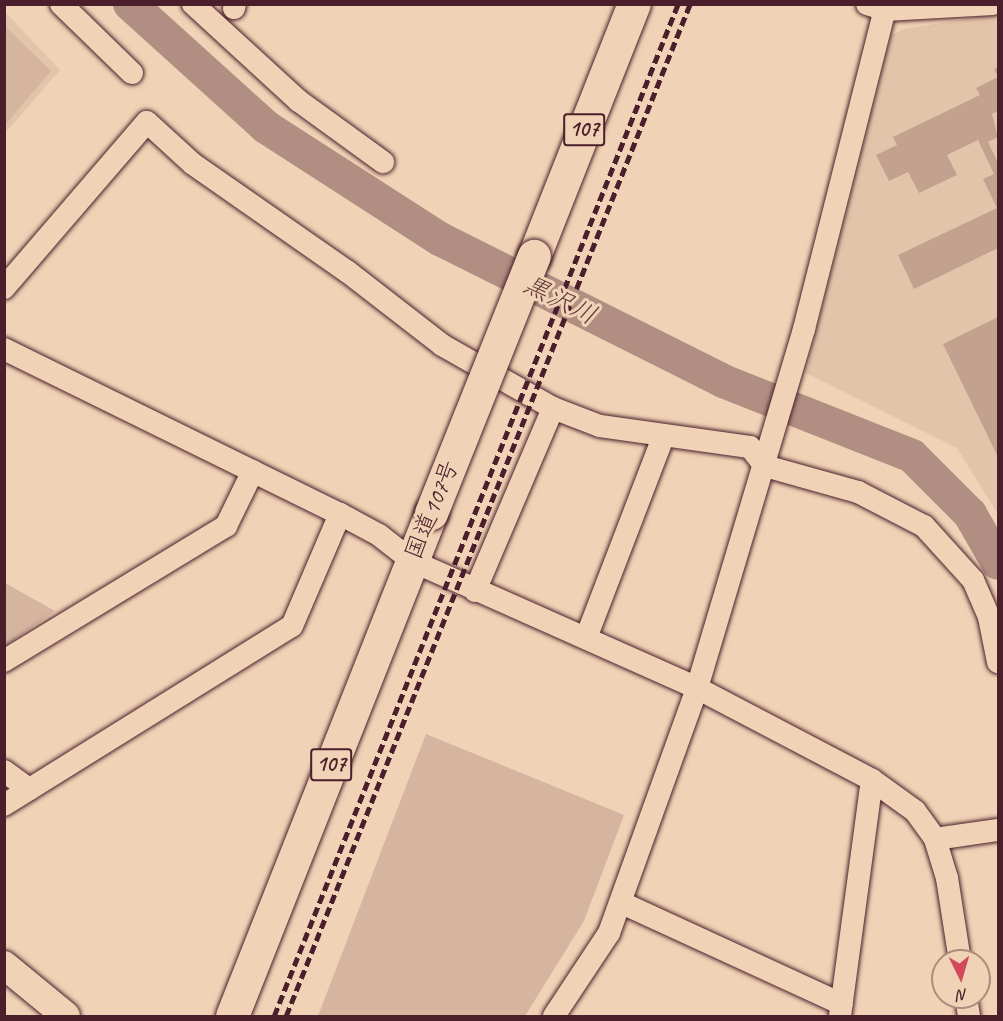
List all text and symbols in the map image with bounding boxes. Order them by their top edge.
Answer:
road number: 107 [563,111,605,149]
water label: 黒沢川 [518,268,602,332]
street label: 国道107号 [399,456,465,564]
road number: 107 [310,746,352,784]
north arrow [931,949,991,1009]
text: N [957,985,968,1005]

